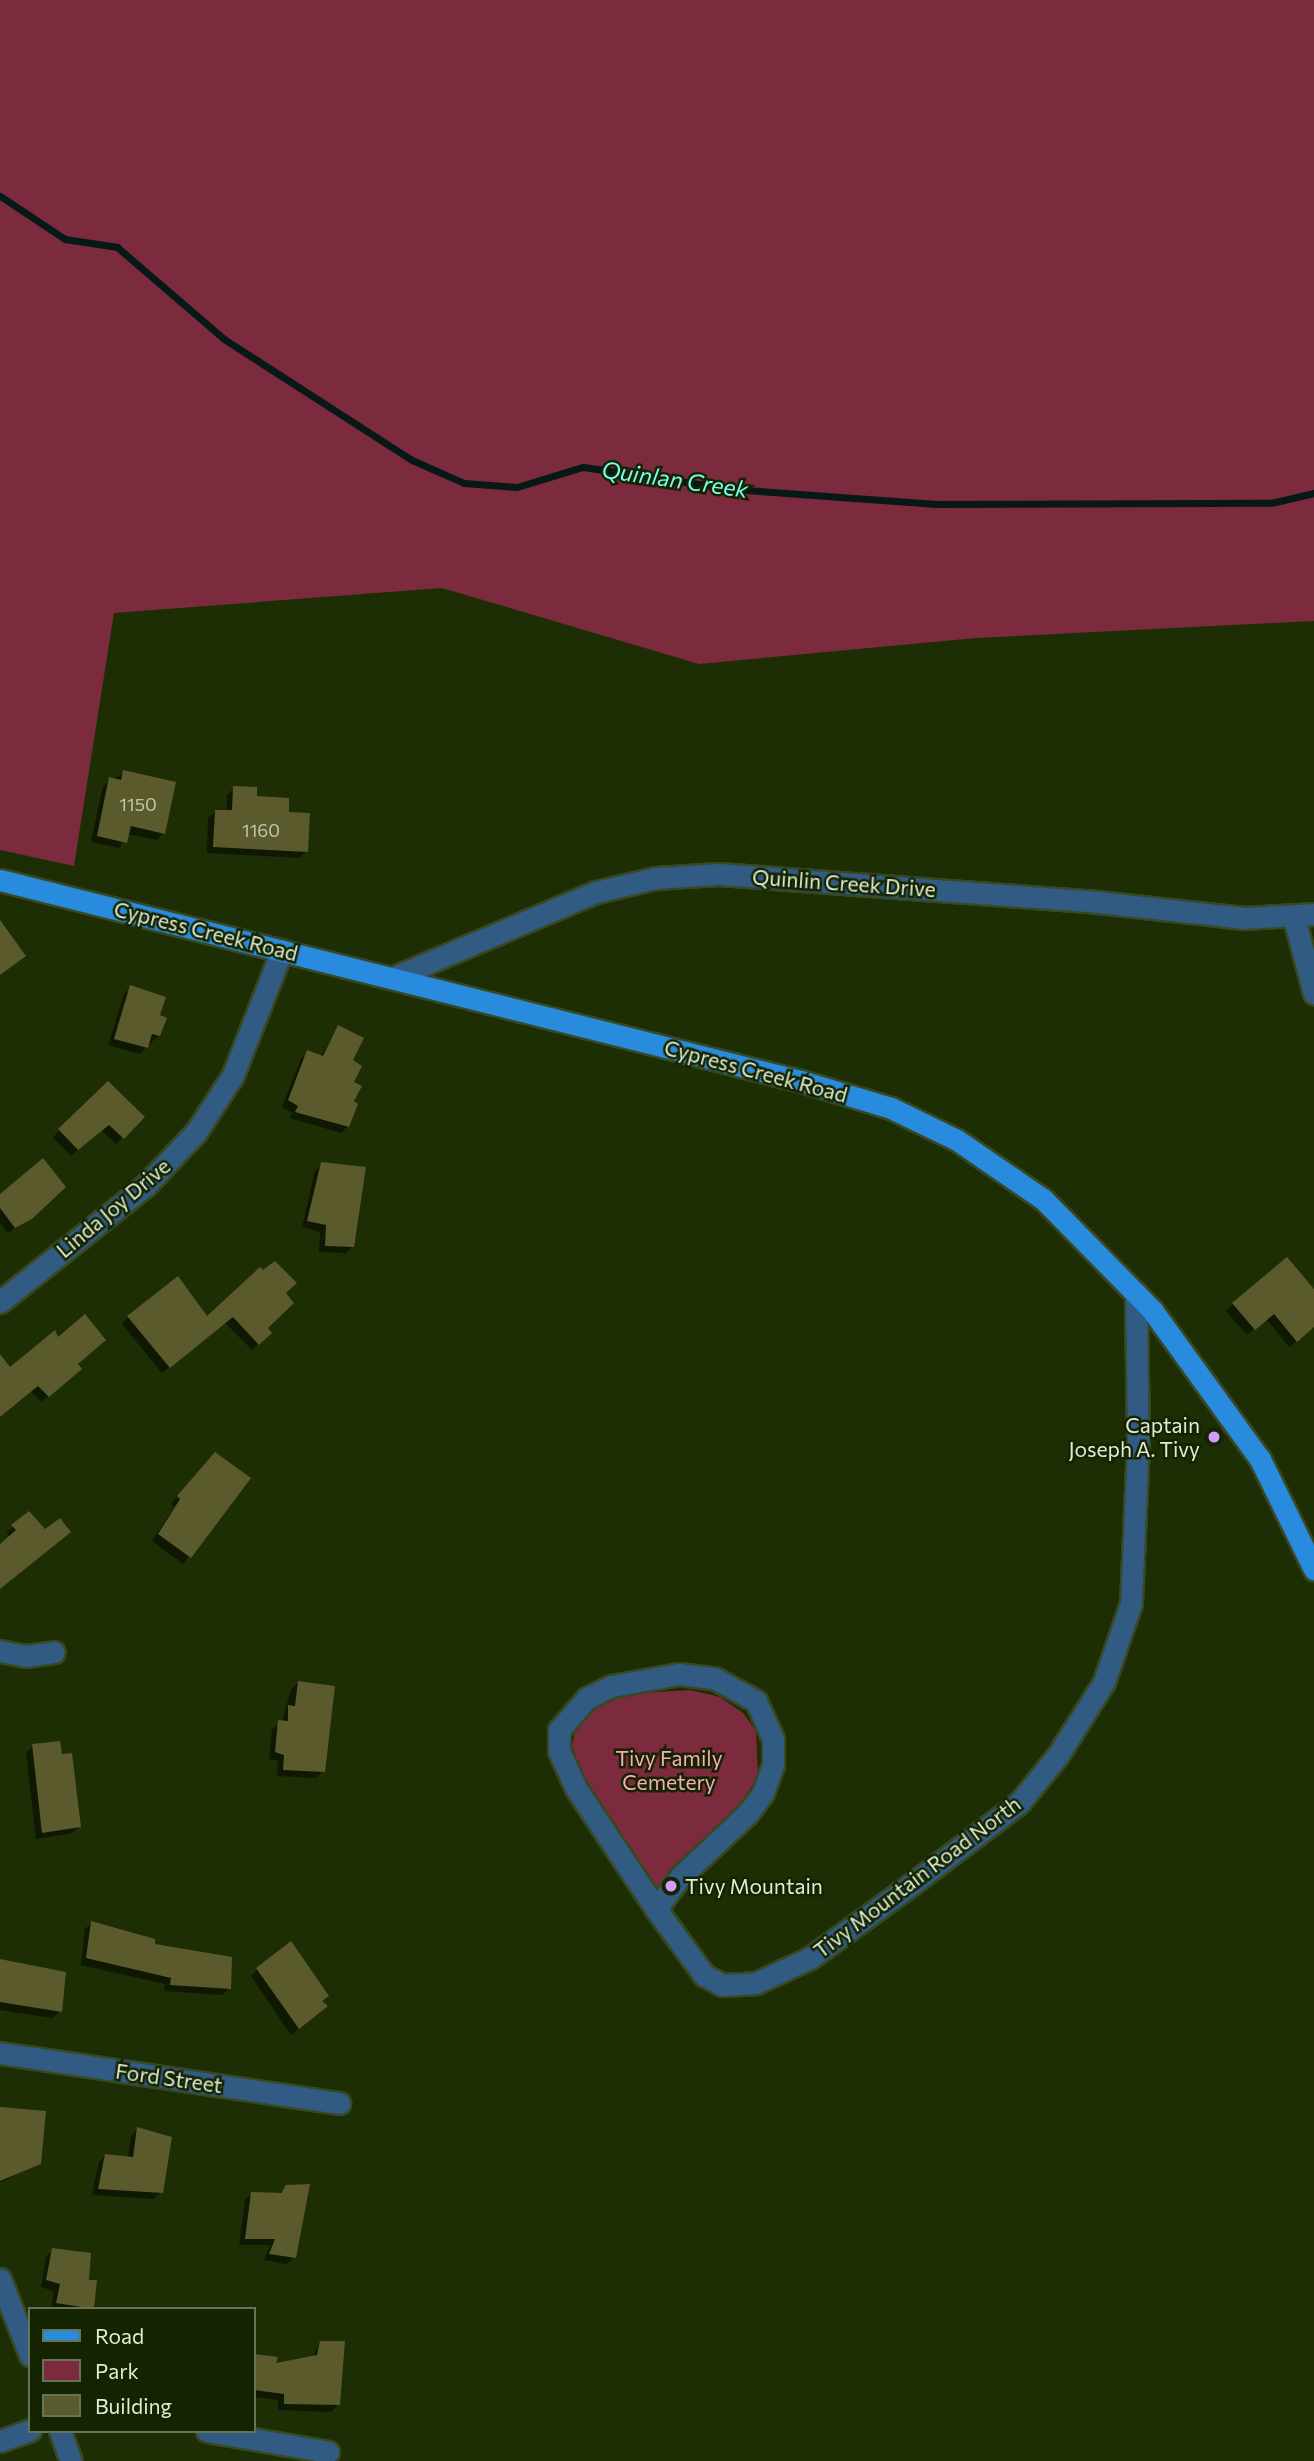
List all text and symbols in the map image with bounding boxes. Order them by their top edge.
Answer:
water label: Quinlan Creek [600,455,750,503]
house number: 1150 [119,793,157,815]
house number: 1160 [242,819,280,841]
street label: Quinlin Creek Drive [751,864,937,902]
street label: Cypress Creek Road [112,896,300,966]
street label: Cypress Creek Road [662,1034,850,1108]
street label: Linda Joy Drive [51,1153,175,1263]
place label: Captain Joseph A. Tivy [1068,1412,1200,1462]
marker: Captain Joseph A. Tivy [1206,1429,1222,1445]
park label: Tivy Family Cemetery [615,1745,723,1795]
street label: Tivy Mountain Road North [809,1791,1025,1963]
place label: Tivy Mountain [685,1873,823,1899]
marker: Tivy Mountain [663,1878,679,1894]
street label: Ford Street [114,2058,224,2098]
legend [28,2307,256,2433]
text: Road [95,2323,144,2348]
text: Park [95,2358,139,2383]
text: Building [95,2393,172,2418]

